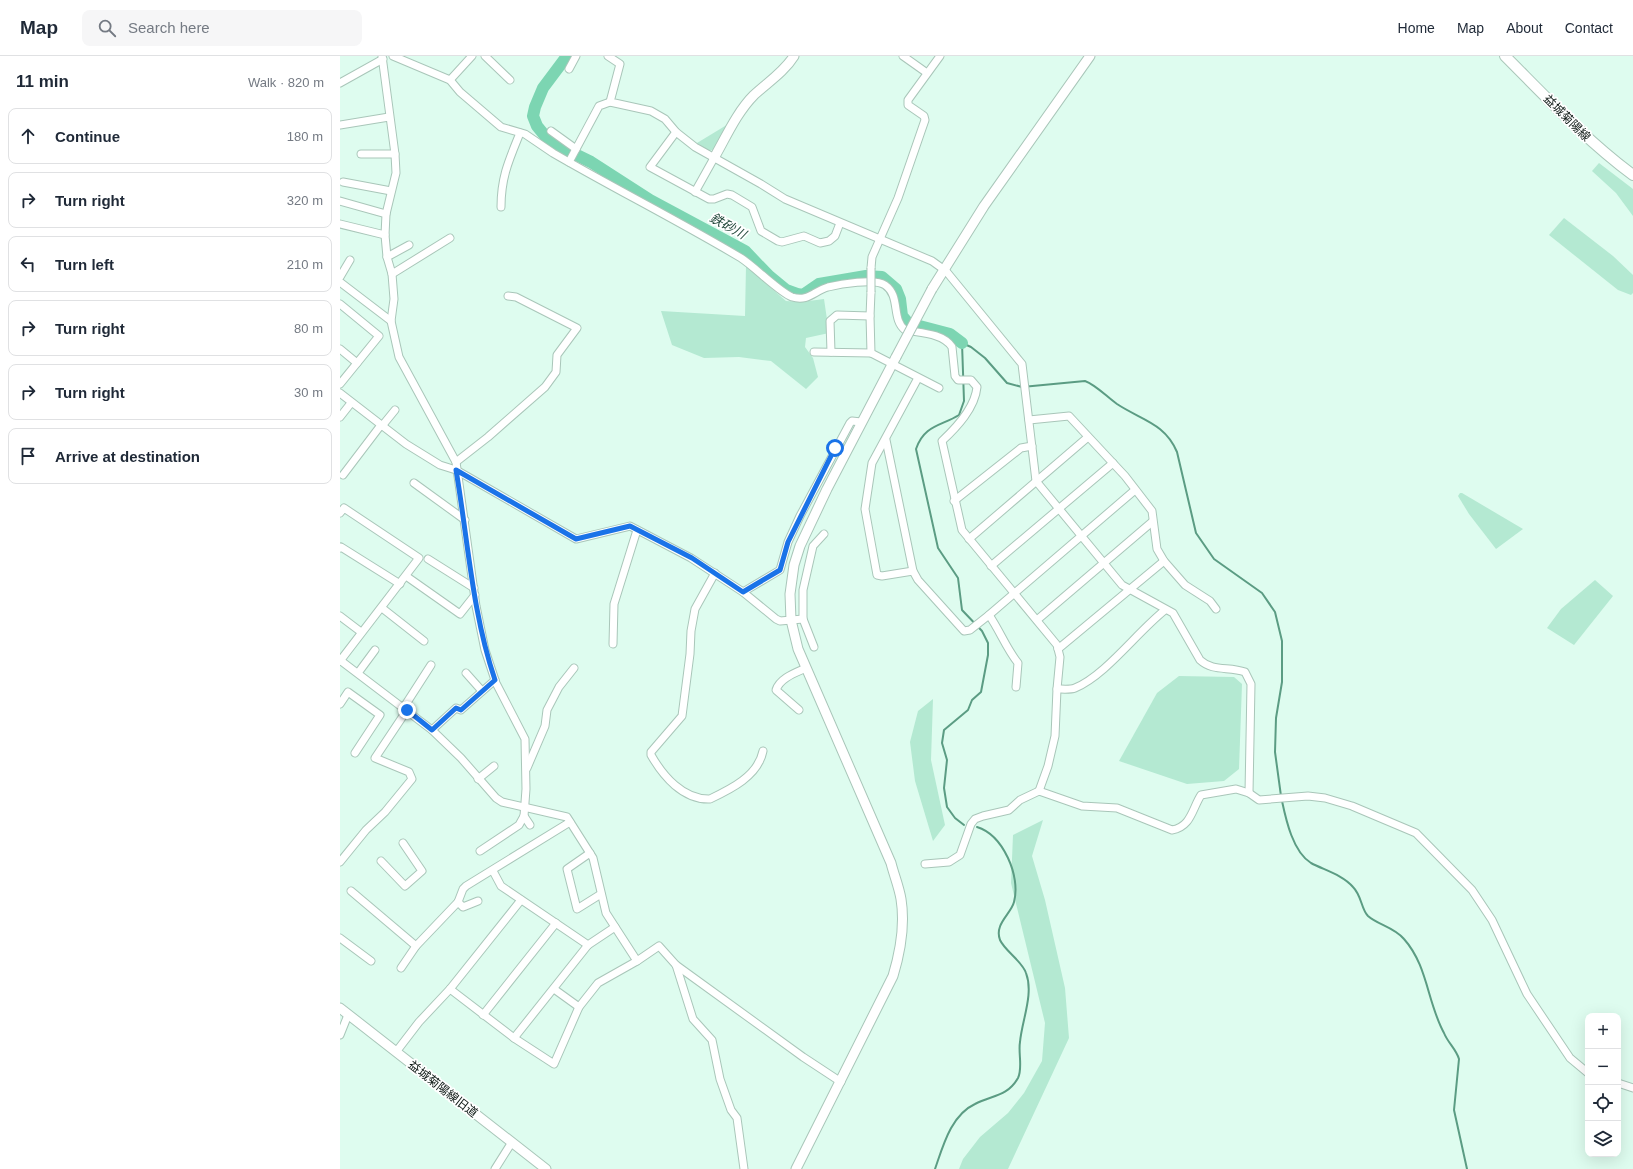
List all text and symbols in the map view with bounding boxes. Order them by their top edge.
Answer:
search box [82,10,362,46]
text: Map [20,17,58,38]
icon: search [96,17,118,39]
text: Search here [128,19,210,36]
text: Home [1398,20,1435,36]
text: Map [1457,20,1484,36]
text: About [1506,20,1543,36]
text: Contact [1565,20,1613,36]
text: 11 min [16,72,69,91]
text: Walk · 820 m [248,75,324,90]
street label: 益城菊陽線 [1541,92,1593,144]
icon: ahead [17,125,39,147]
text: Continue [55,128,120,145]
text: 180 m [287,129,323,144]
icon: right [17,189,39,211]
text: Turn right [55,192,125,209]
text: 320 m [287,193,323,208]
water label: 鉄砂川 [707,210,750,243]
icon: left [17,253,39,275]
text: Turn left [55,256,114,273]
text: 210 m [287,257,323,272]
icon: right [17,317,39,339]
text: Turn right [55,320,125,337]
text: 80 m [294,321,323,336]
icon: right [17,381,39,403]
text: Turn right [55,384,125,401]
text: 30 m [294,385,323,400]
route start [826,439,844,457]
icon: arrive [17,445,39,467]
text: Arrive at destination [55,448,200,465]
route end [398,701,416,719]
map controls [1585,1013,1621,1157]
button: + [1585,1013,1621,1049]
button: − [1585,1049,1621,1085]
street label: 益城菊陽線旧道 [406,1058,480,1120]
button: locate [1585,1085,1621,1121]
button: layers [1585,1121,1621,1157]

